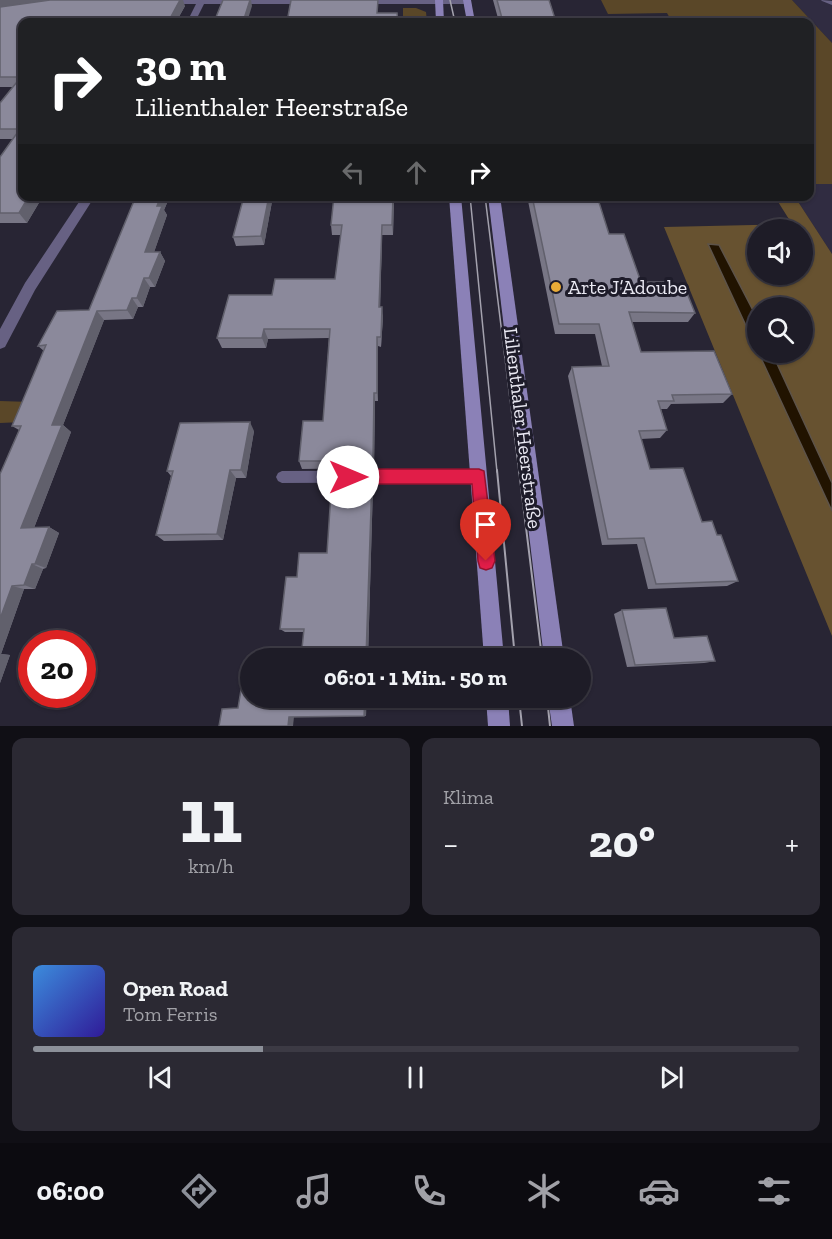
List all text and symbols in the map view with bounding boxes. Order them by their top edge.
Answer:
text: 30 m [135,40,226,91]
icon: right [36,42,114,120]
text: Lilienthaler Heerstraße [135,91,408,123]
icon: left [337,156,370,189]
icon: ahead [400,156,433,189]
icon: right [463,156,496,189]
map controls [747,219,813,363]
button: sound [747,219,813,285]
place label: Arte J’Adoube [568,275,687,299]
marker: Arte J’Adoube [549,280,563,294]
button: search [747,297,813,363]
street label: Lilienthaler Heerstraße [499,326,547,530]
position arrow [316,445,380,509]
pin [460,499,511,561]
icon: arrive [469,508,502,541]
speed limit sign: 20 [18,630,96,708]
text: 06:01 · 1 Min. · 50 m [324,664,507,691]
text: 11 [179,768,243,862]
text: Klima [443,785,494,809]
text: 20° [589,815,655,869]
text: − [443,824,458,863]
text: + [785,824,799,863]
text: km/h [188,854,234,878]
text: Open Road [123,975,228,1002]
text: Tom Ferris [123,1002,218,1026]
icon: previous [144,1061,177,1094]
icon: pause [399,1061,432,1094]
icon: next [655,1061,688,1094]
icon: directions [178,1170,220,1212]
icon: music [293,1170,335,1212]
icon: phone [408,1170,450,1212]
icon: climate [523,1170,565,1212]
icon: car [638,1170,680,1212]
icon: filters [753,1170,795,1212]
text: 06:00 [37,1175,104,1207]

